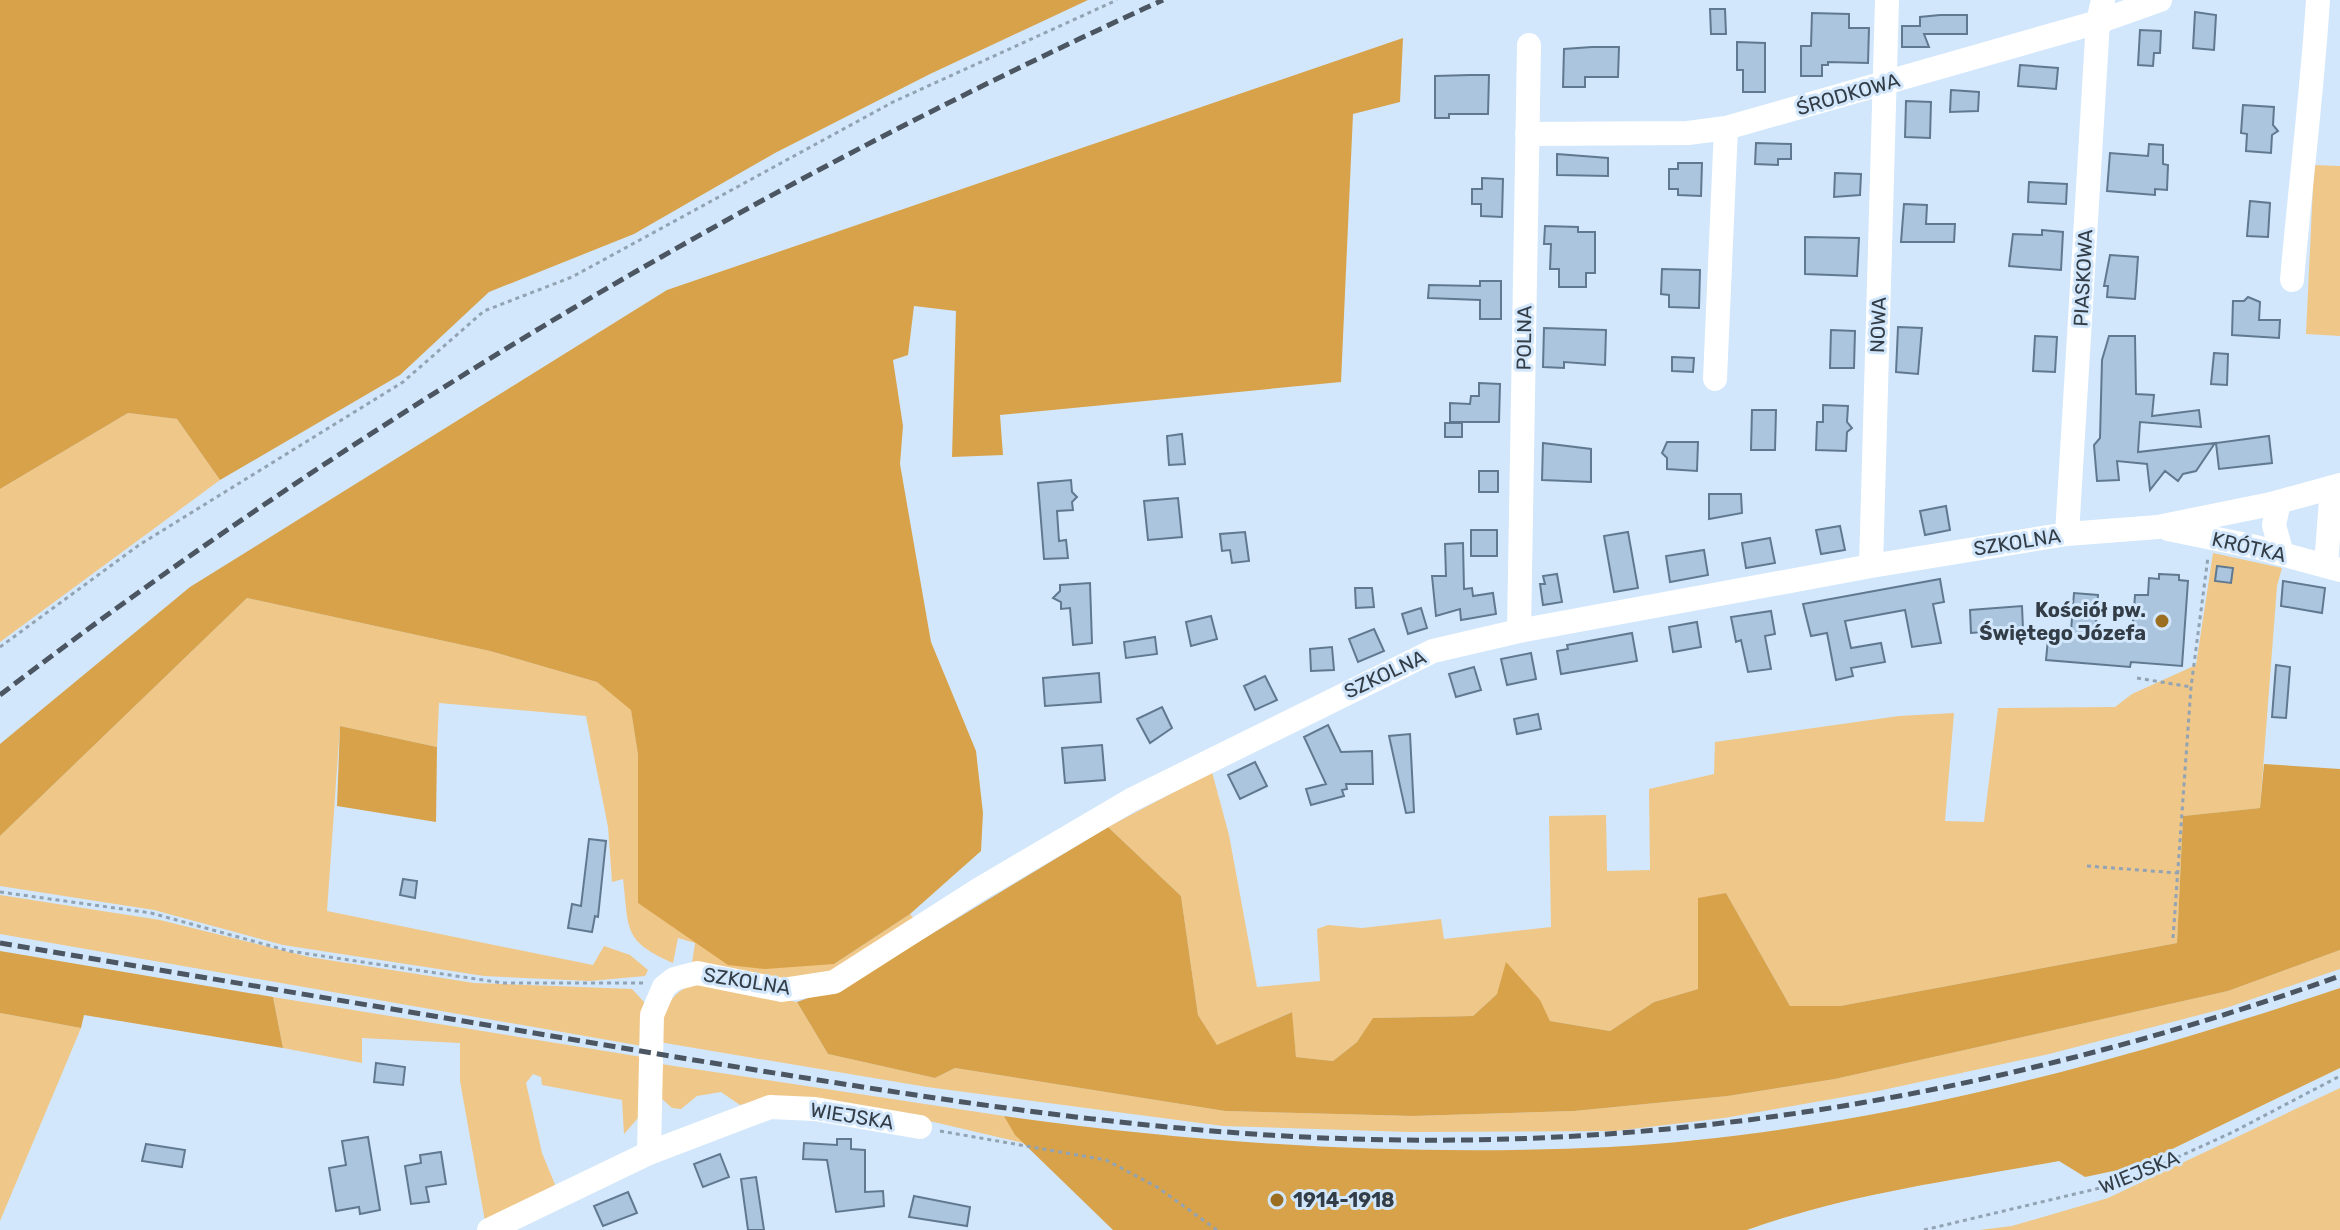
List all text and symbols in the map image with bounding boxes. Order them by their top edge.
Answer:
street label: ŚRODKOWA [1794,68,1902,120]
street label: PIASKOWA [2068,229,2098,327]
street label: NOWA [1865,297,1891,353]
street label: POLNA [1511,305,1537,371]
street label: SZKOLNA [1972,523,2062,561]
street label: KRÓTKA [2210,527,2288,567]
place label: Kościół pw. Świętego Józefa [1979,598,2146,645]
marker: Kościół pw. Świętego Józefa [2153,612,2171,630]
street label: SZKOLNA [1340,645,1430,703]
street label: SZKOLNA [702,962,792,1000]
street label: WIEJSKA [809,1098,895,1134]
street label: WIEJSKA [2095,1145,2183,1199]
place label: 1914-1918 [1293,1188,1395,1212]
marker: 1914-1918 [1268,1191,1286,1209]

